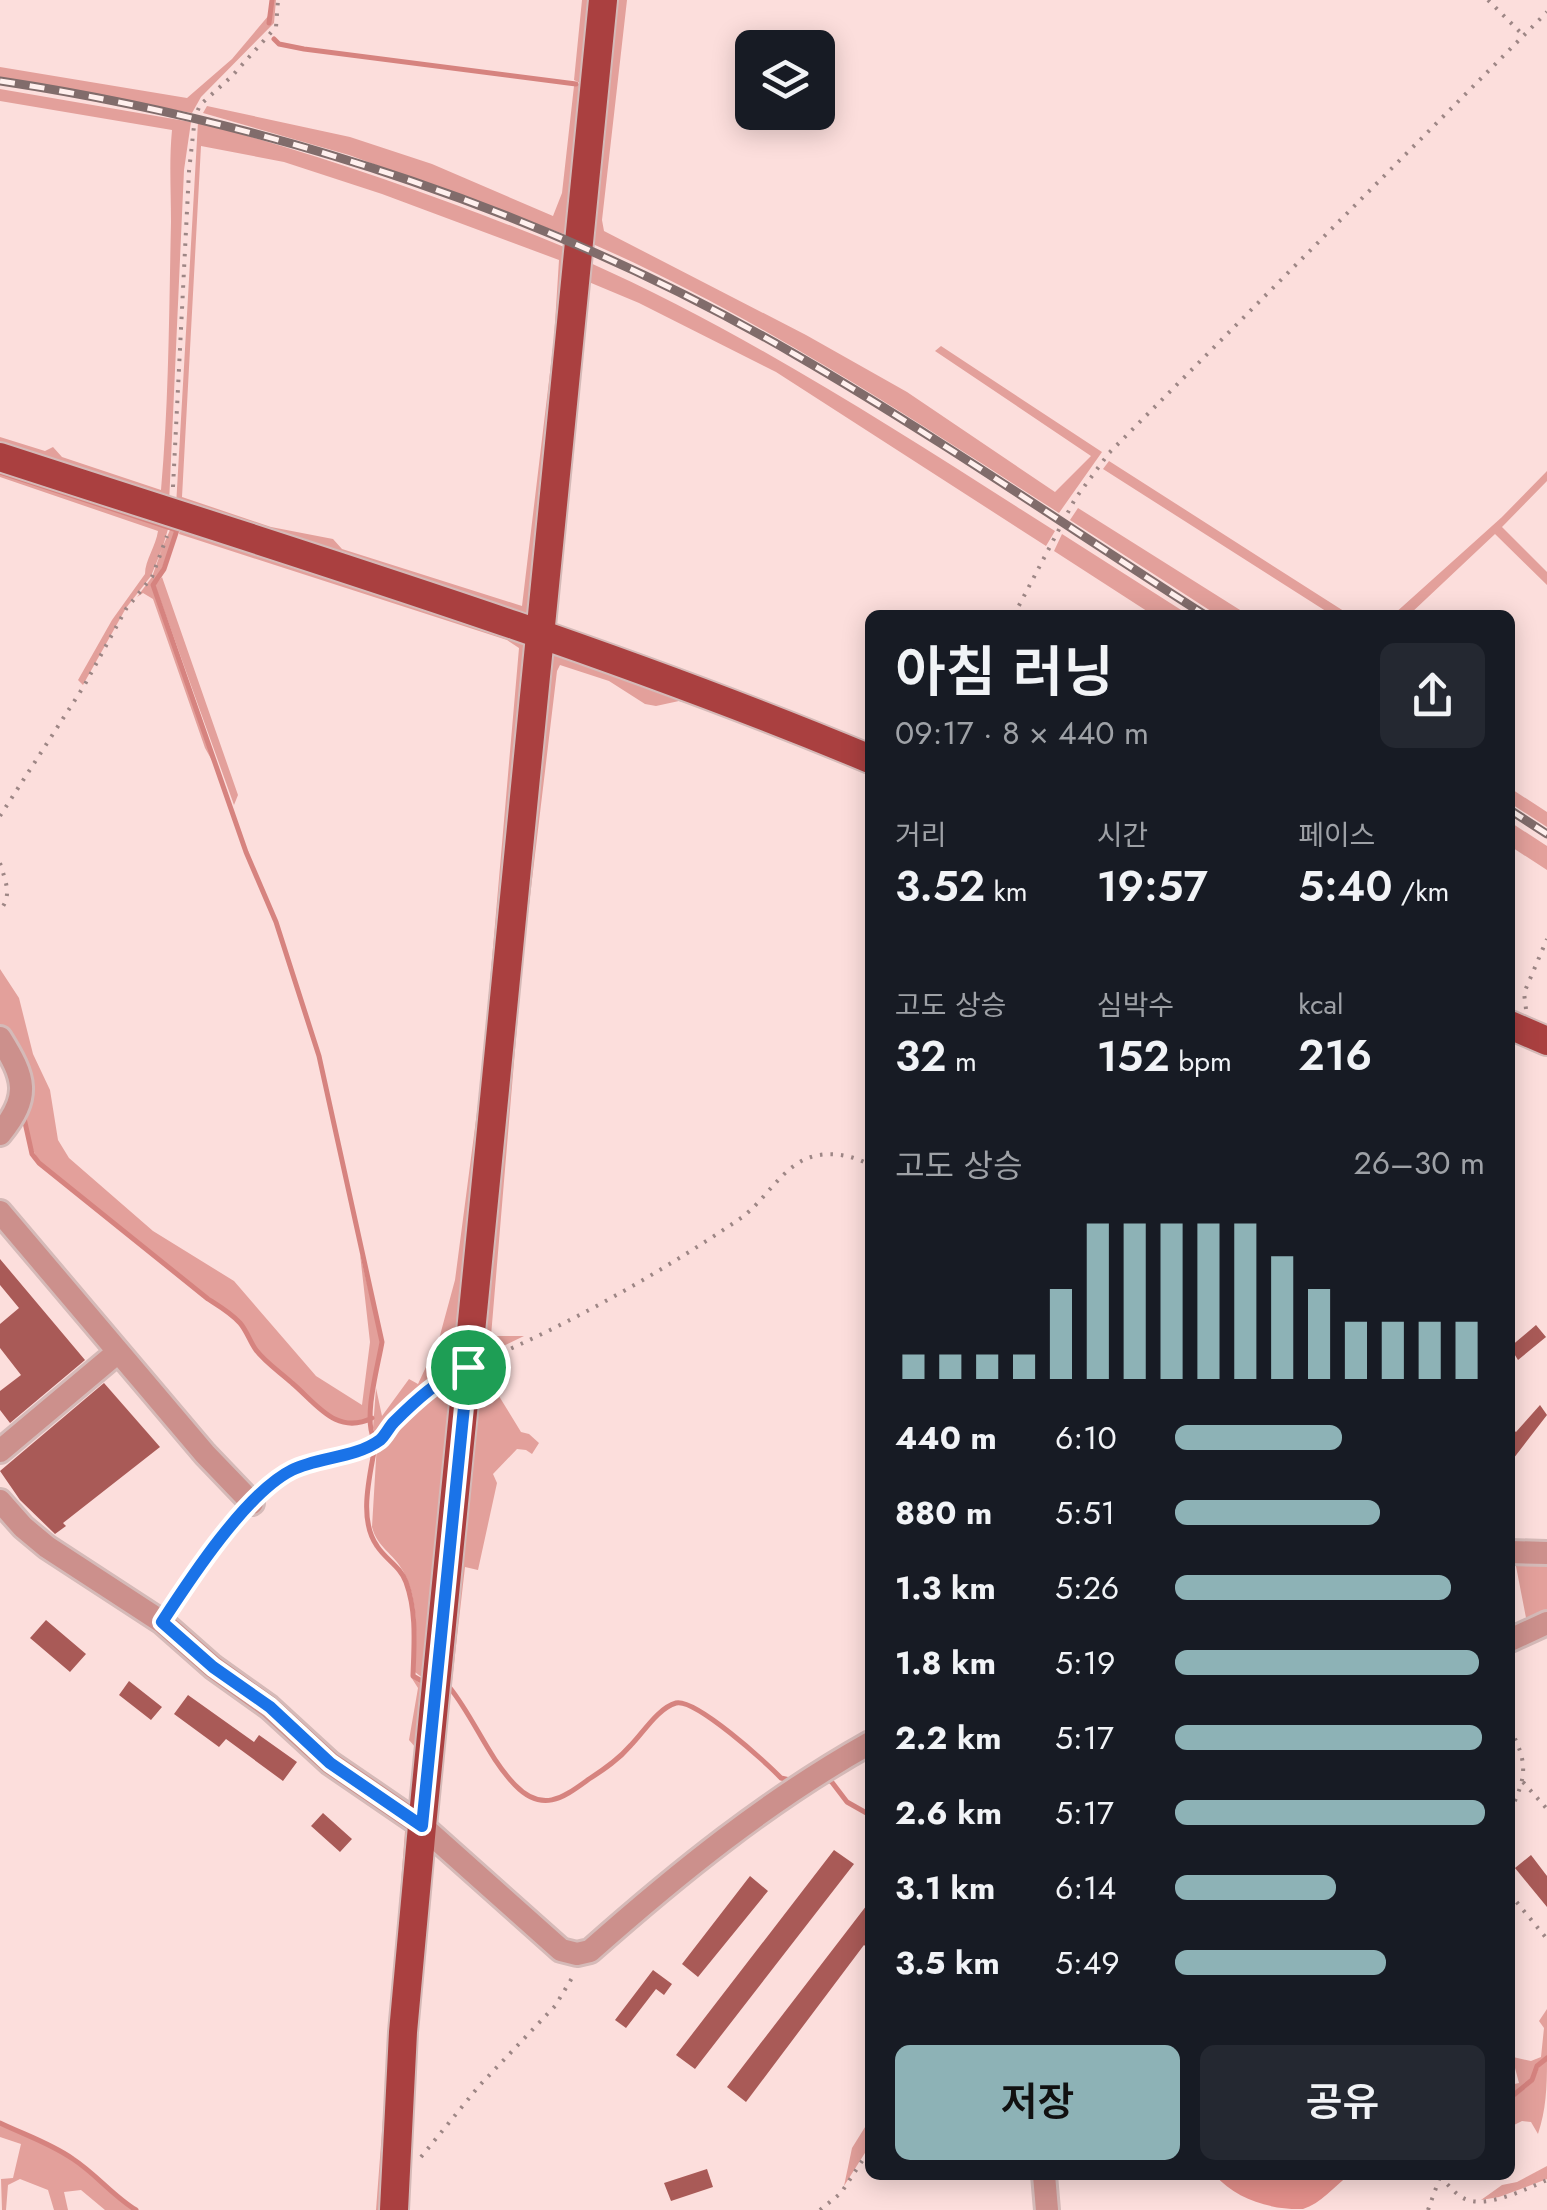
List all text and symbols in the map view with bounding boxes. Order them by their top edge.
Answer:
map controls [735,30,835,130]
button: layers [735,30,835,130]
text: 아침 러닝 [895,632,1114,712]
button: share [1380,643,1485,748]
text: 09:17 · 8 × 440 m [895,710,1149,756]
text: 거리 [895,815,947,856]
text: 시간 [1097,815,1148,856]
text: 페이스 [1298,815,1376,856]
text: 3.52 [895,856,985,917]
text: 19:57 [1097,856,1208,917]
text: 5:40 [1298,856,1392,917]
text: km [985,871,1028,912]
text: /km [1392,871,1449,912]
text: kcal [1298,984,1344,1025]
text: 고도 상승 [895,985,1006,1026]
text: 심박수 [1097,985,1174,1026]
text: 216 [1298,1025,1372,1086]
text: 32 [895,1026,947,1087]
text: 152 [1097,1026,1170,1087]
text: m [947,1041,977,1082]
text: bpm [1170,1041,1232,1082]
text: 26–30 m [1353,1140,1485,1186]
text: 고도 상승 [895,1143,1022,1189]
pin [426,1325,511,1410]
icon: arrive [441,1340,496,1395]
text: 440 m [895,1415,997,1461]
text: 6:10 [1055,1415,1117,1461]
text: 880 m [895,1490,992,1536]
text: 5:51 [1055,1490,1115,1536]
text: 1.3 km [895,1565,996,1611]
text: 5:26 [1055,1565,1119,1611]
text: 1.8 km [895,1640,996,1686]
text: 5:19 [1055,1640,1115,1686]
text: 2.2 km [895,1715,1002,1761]
text: 5:17 [1055,1715,1114,1761]
text: 2.6 km [895,1790,1002,1836]
text: 5:17 [1055,1790,1114,1836]
text: 3.1 km [895,1865,995,1911]
text: 6:14 [1055,1865,1116,1911]
text: 3.5 km [895,1940,1000,1986]
text: 5:49 [1055,1940,1120,1986]
button: 저장 [895,2045,1180,2160]
button: 공유 [1200,2045,1485,2160]

